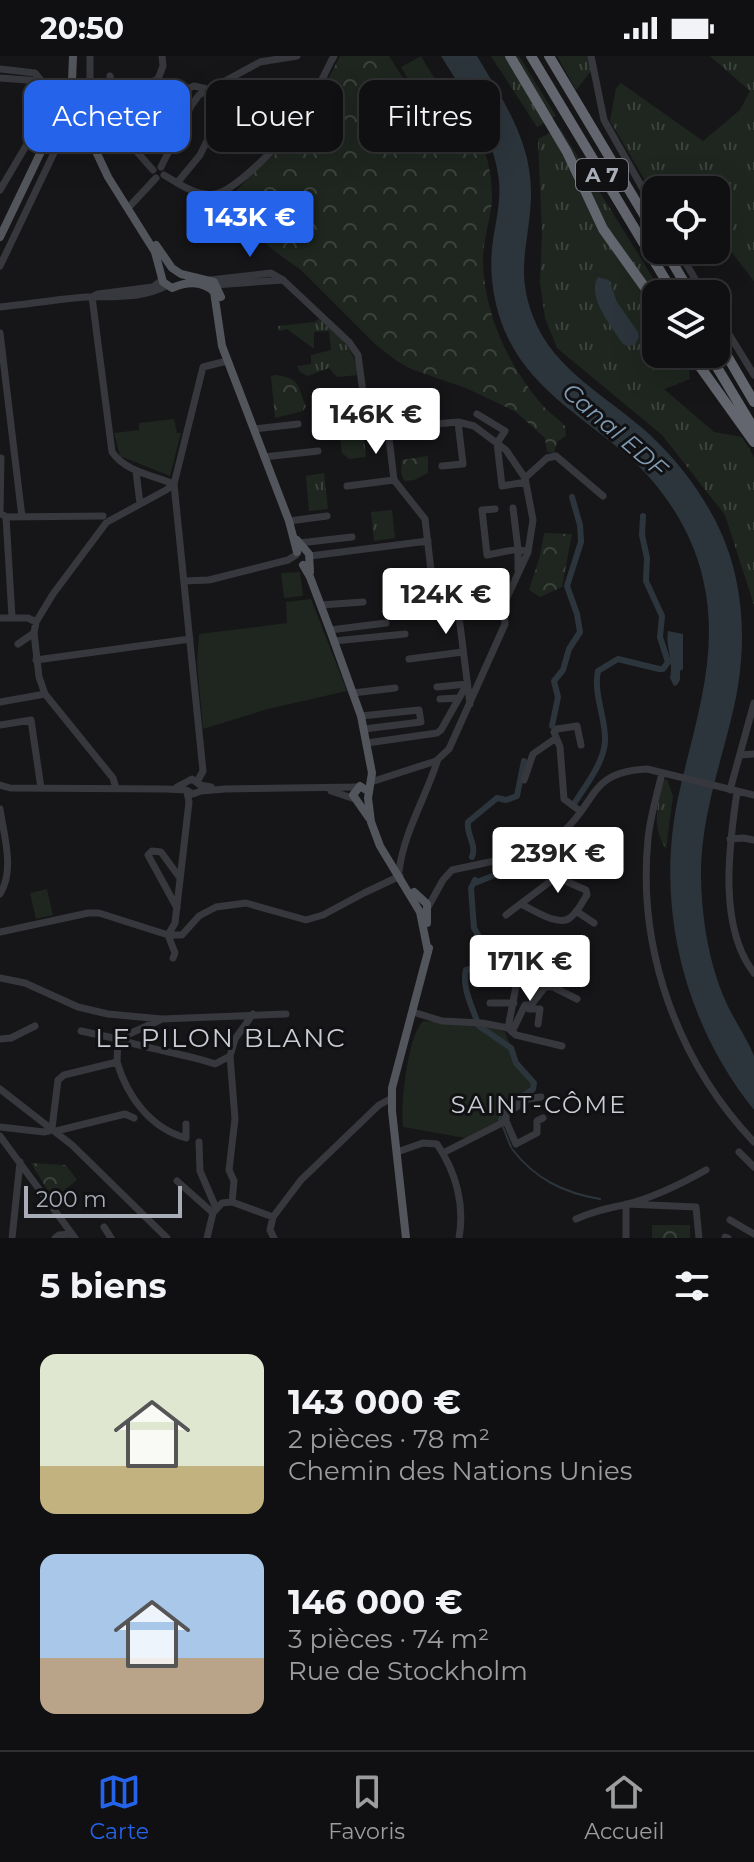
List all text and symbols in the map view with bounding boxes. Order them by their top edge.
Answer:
text: 20:50 [40,10,124,47]
chip: Acheter [24,80,190,152]
chip: Louer [206,80,343,152]
chip: Filtres [359,80,500,152]
road number: A 7 [576,159,628,191]
map controls [642,176,730,368]
button: locate [642,176,730,264]
pin: 143K € [185,191,315,259]
text: 143K € [204,201,296,233]
button: layers [642,280,730,368]
water label: Canal EDF [557,377,675,485]
pin: 146K € [311,388,441,456]
text: 146K € [330,398,422,430]
pin: 124K € [381,568,511,636]
text: 124K € [401,578,491,610]
pin: 239K € [493,827,623,895]
text: 239K € [511,837,605,869]
pin: 171K € [465,935,595,1003]
text: 171K € [488,945,572,977]
district label: LE PILON BLANC [95,1022,347,1054]
district label: SAINT-CÔME [451,1090,627,1119]
scale bar [24,1182,182,1218]
text: 200 m [36,1186,107,1213]
icon: filters [670,1264,714,1308]
text: 5 biens [40,1265,167,1307]
text: 143 000 € [288,1381,461,1423]
icon: home [104,1386,200,1482]
text: 2 pièces · 78 m² [288,1423,490,1455]
text: Chemin des Nations Unies [288,1455,632,1487]
text: 146 000 € [288,1581,463,1623]
icon: home [104,1586,200,1682]
text: 3 pièces · 74 m² [288,1623,489,1655]
text: Rue de Stockholm [288,1655,528,1687]
tab: Carte [90,1770,149,1845]
tab: Favoris [328,1770,405,1845]
tab: Accueil [584,1770,664,1845]

